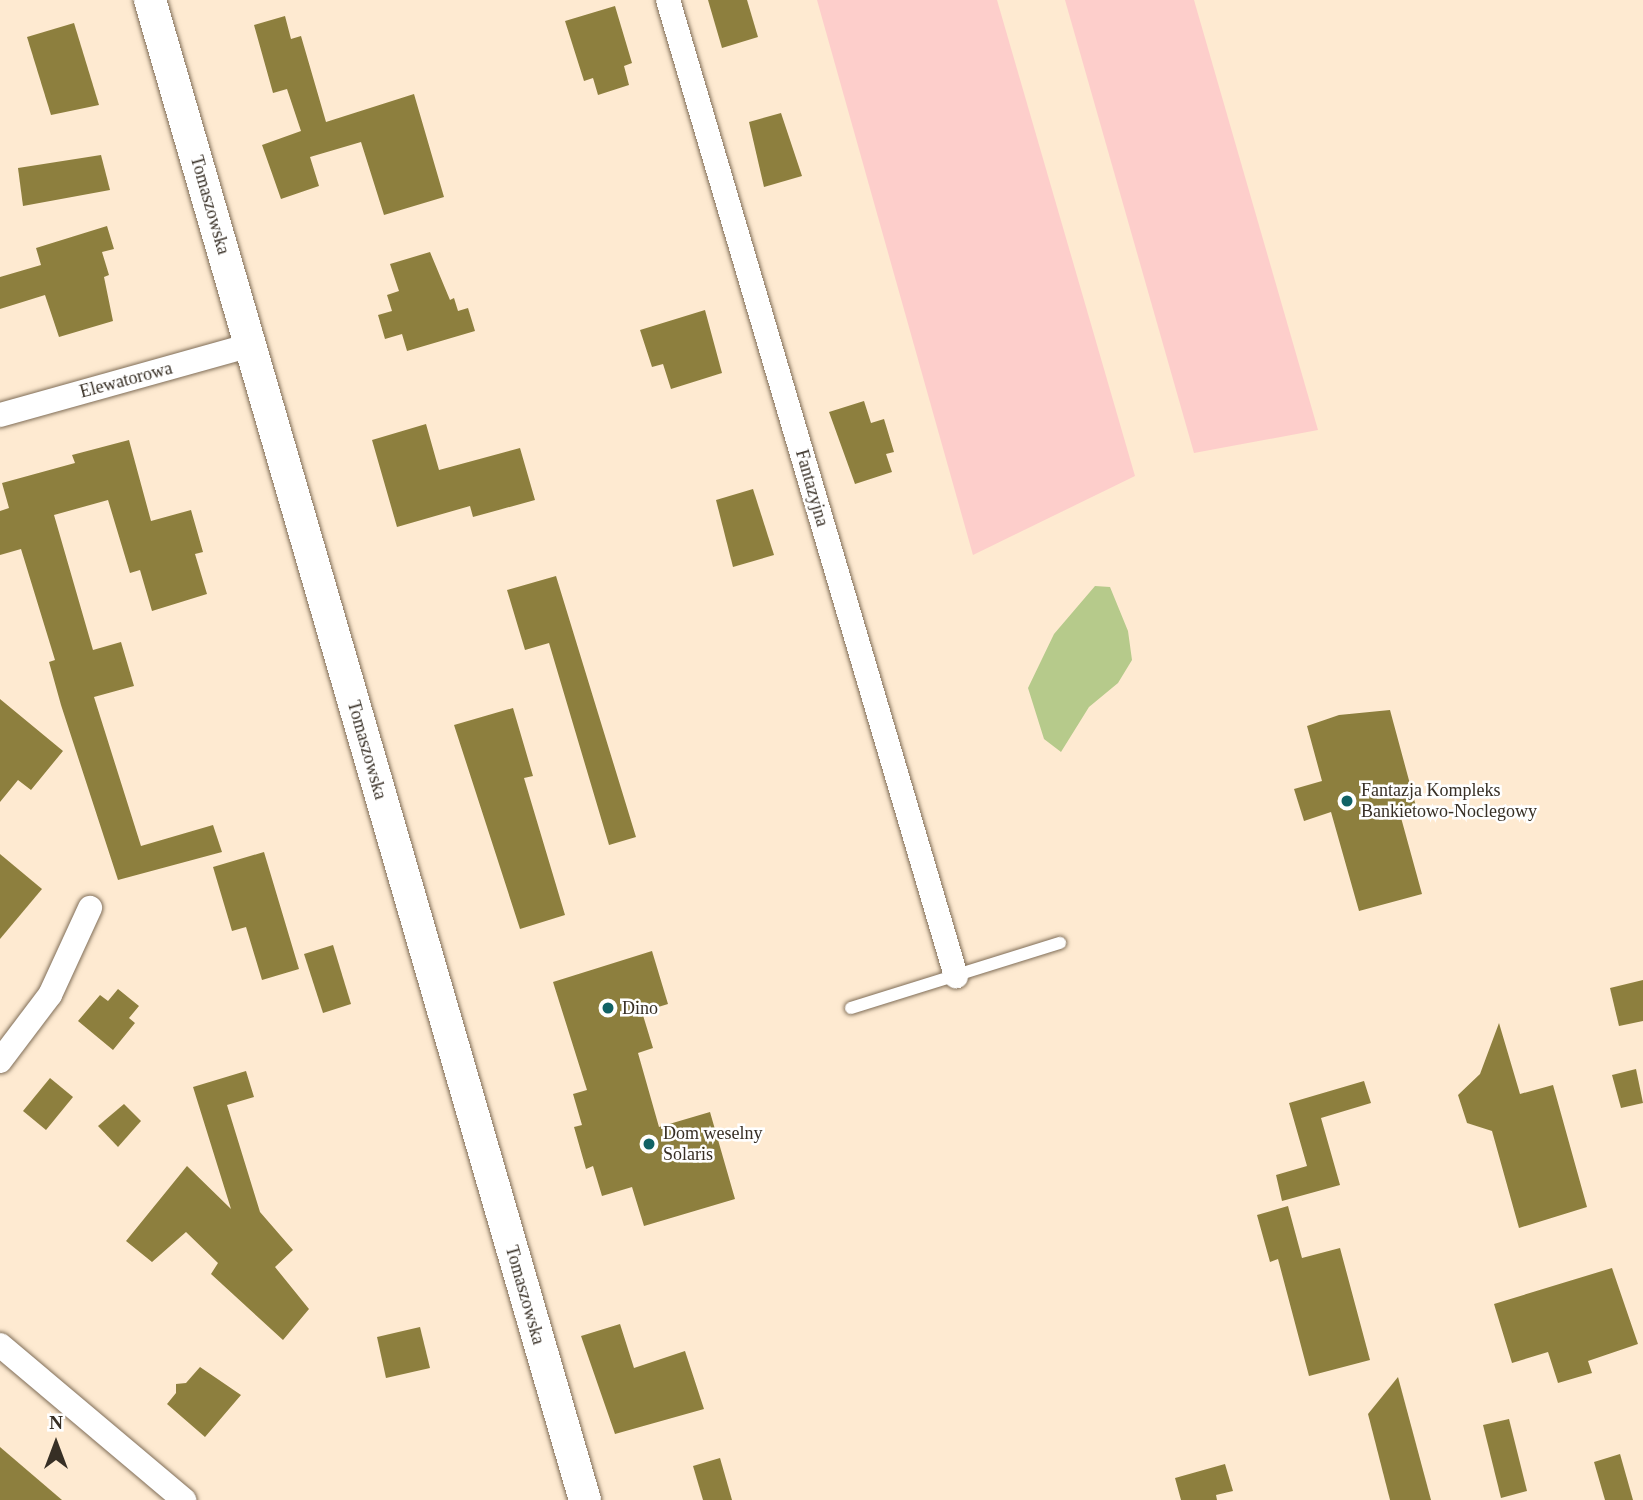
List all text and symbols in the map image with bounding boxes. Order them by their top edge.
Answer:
street label: Tomaszowska [186,153,234,257]
street label: Elewatorowa [77,357,175,403]
street label: Fantazyjna [791,447,833,529]
street label: Tomaszowska [343,698,391,802]
place label: Fantazja Kompleks Bankietowo-Noclegowy [1361,780,1537,822]
marker: Fantazja Kompleks Bankietowo-Noclegowy [1339,793,1355,809]
place label: Dino [622,997,658,1019]
marker: Dino [600,1000,616,1016]
place label: Dom weselny Solaris [663,1123,762,1166]
marker: Dom weselny Solaris [641,1136,657,1152]
street label: Tomaszowska [501,1243,549,1347]
north arrow [21,1409,91,1479]
text: N [49,1412,63,1433]

